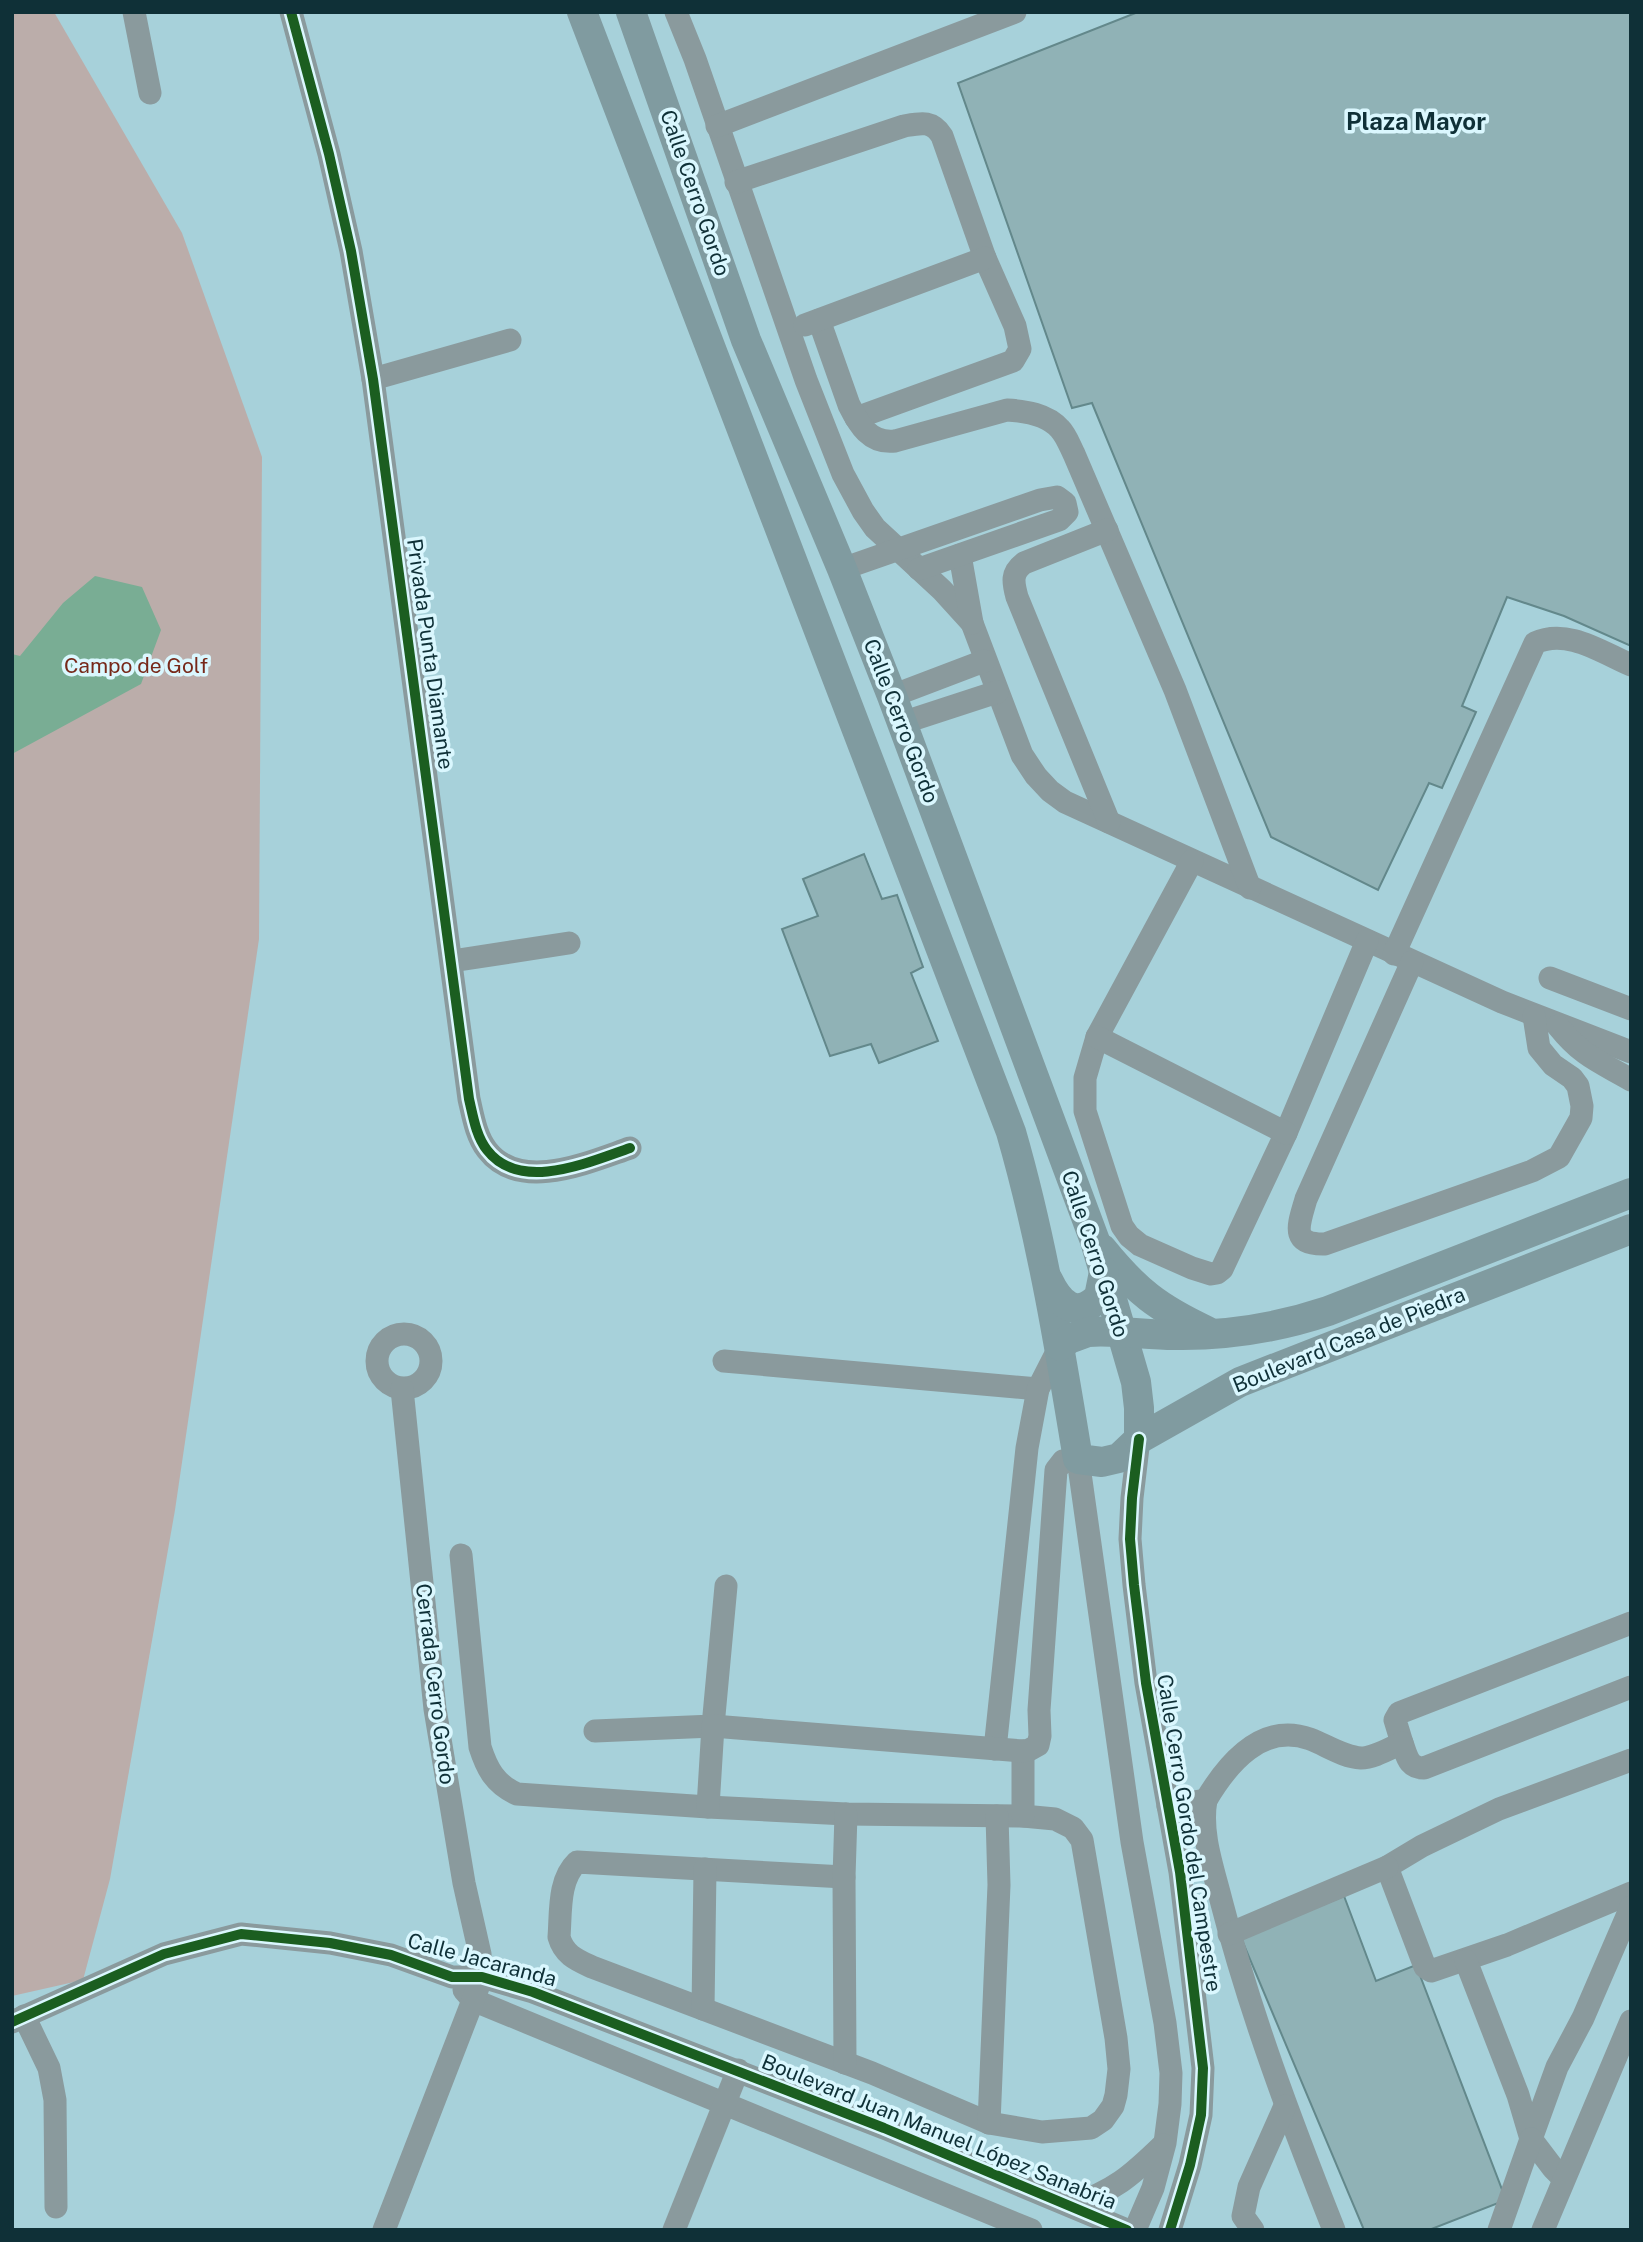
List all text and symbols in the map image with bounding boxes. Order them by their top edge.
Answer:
street label: Calle Cerro Gordo [655,107,736,279]
district label: Plaza Mayor [1346,107,1486,135]
street label: Privada Punta Diamante [402,537,459,771]
street label: Calle Cerro Gordo [859,635,944,806]
park label: Campo de Golf [64,653,208,678]
street label: Calle Cerro Gordo [1057,1167,1134,1340]
street label: Boulevard Casa de Piedra [1229,1281,1469,1398]
street label: Cerrada Cerro Gordo [411,1582,460,1786]
street label: Calle Cerro Gordo del Campestre [1152,1672,1227,1994]
street label: Calle Jacaranda [405,1928,559,1991]
street label: Boulevard Juan Manuel López Sanabria [758,2049,1120,2214]

